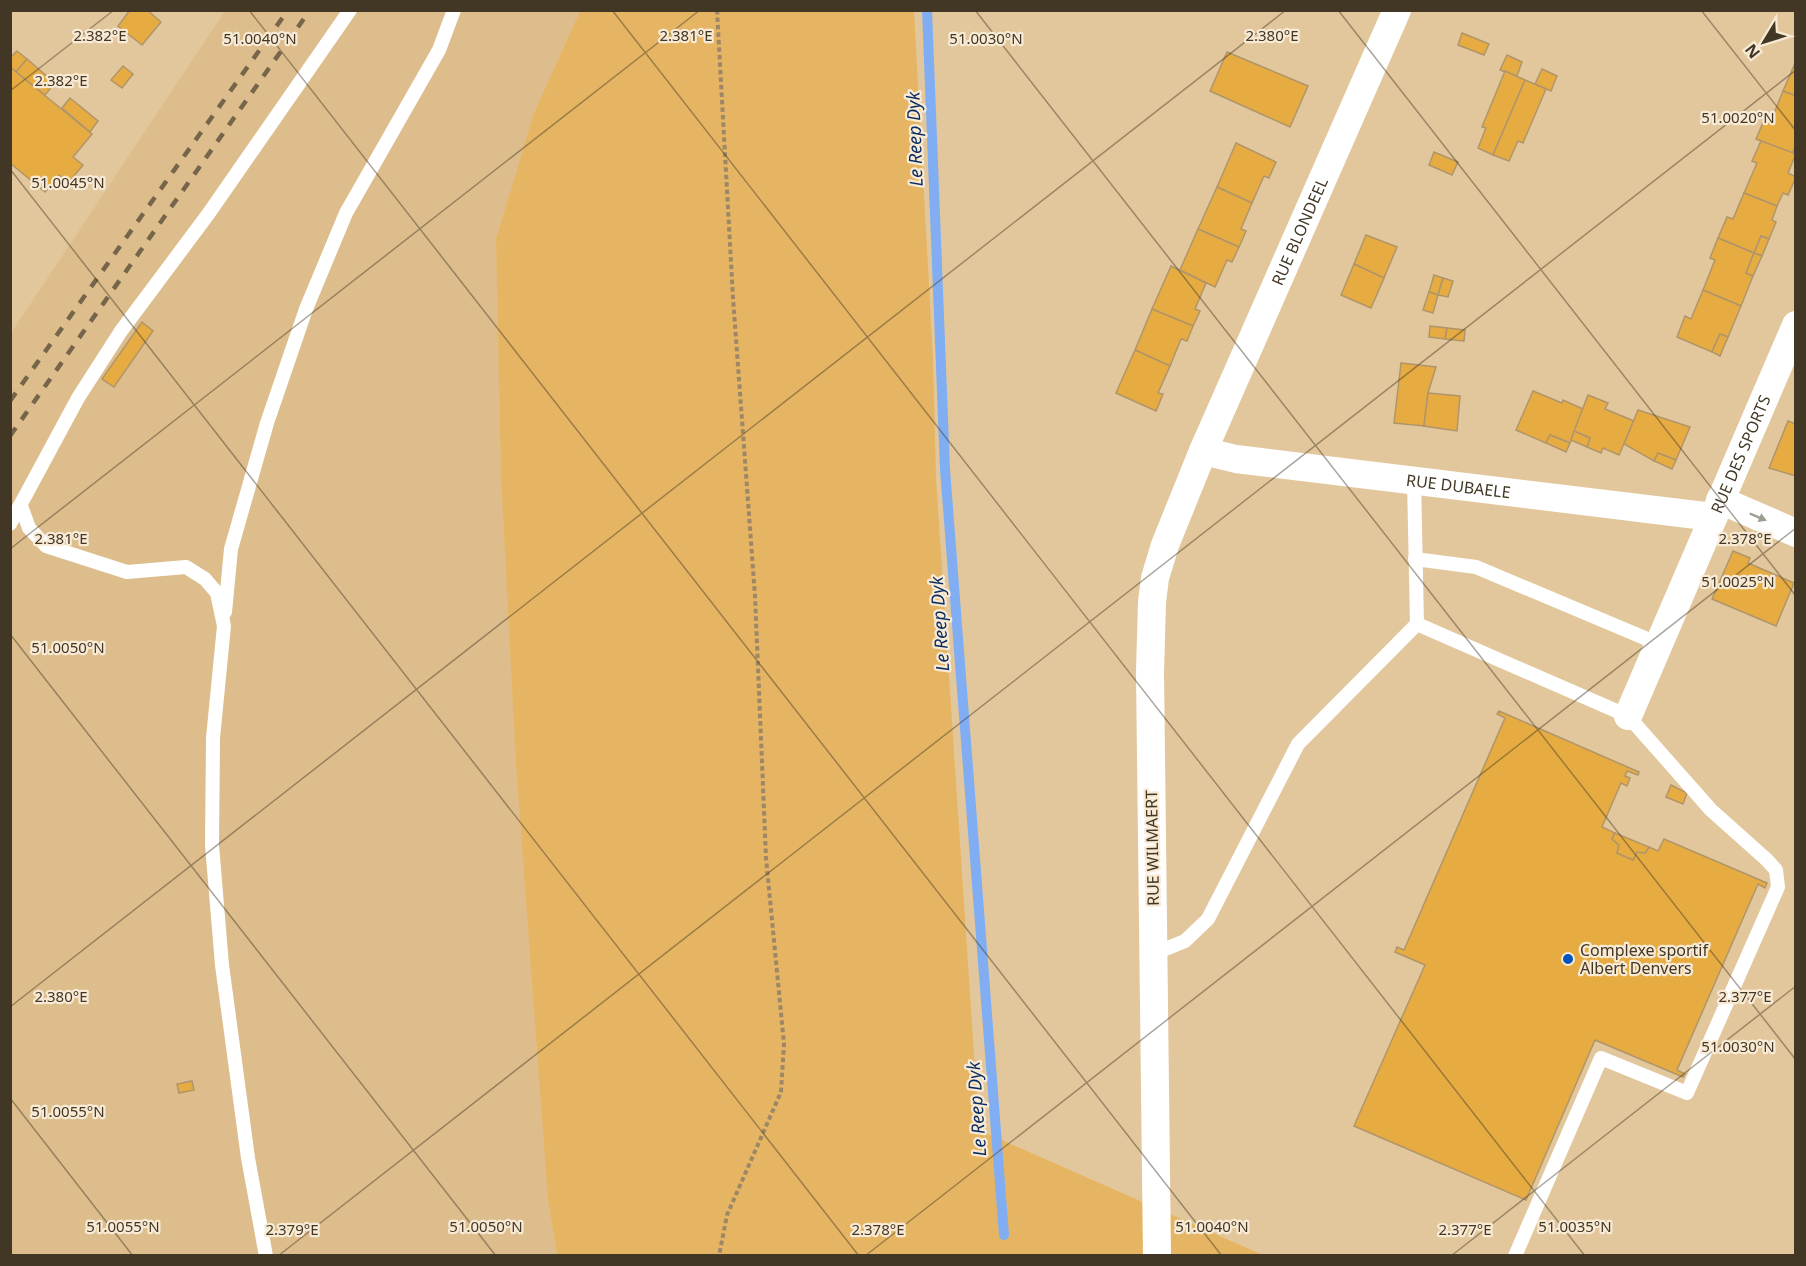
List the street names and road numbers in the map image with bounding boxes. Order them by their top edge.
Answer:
street label: RUE BLONDEEL [1266,174,1333,289]
street label: RUE DES SPORTS [1705,391,1776,517]
street label: RUE DUBAELE [1405,469,1512,503]
street label: RUE WILMAERT [1140,790,1164,906]

